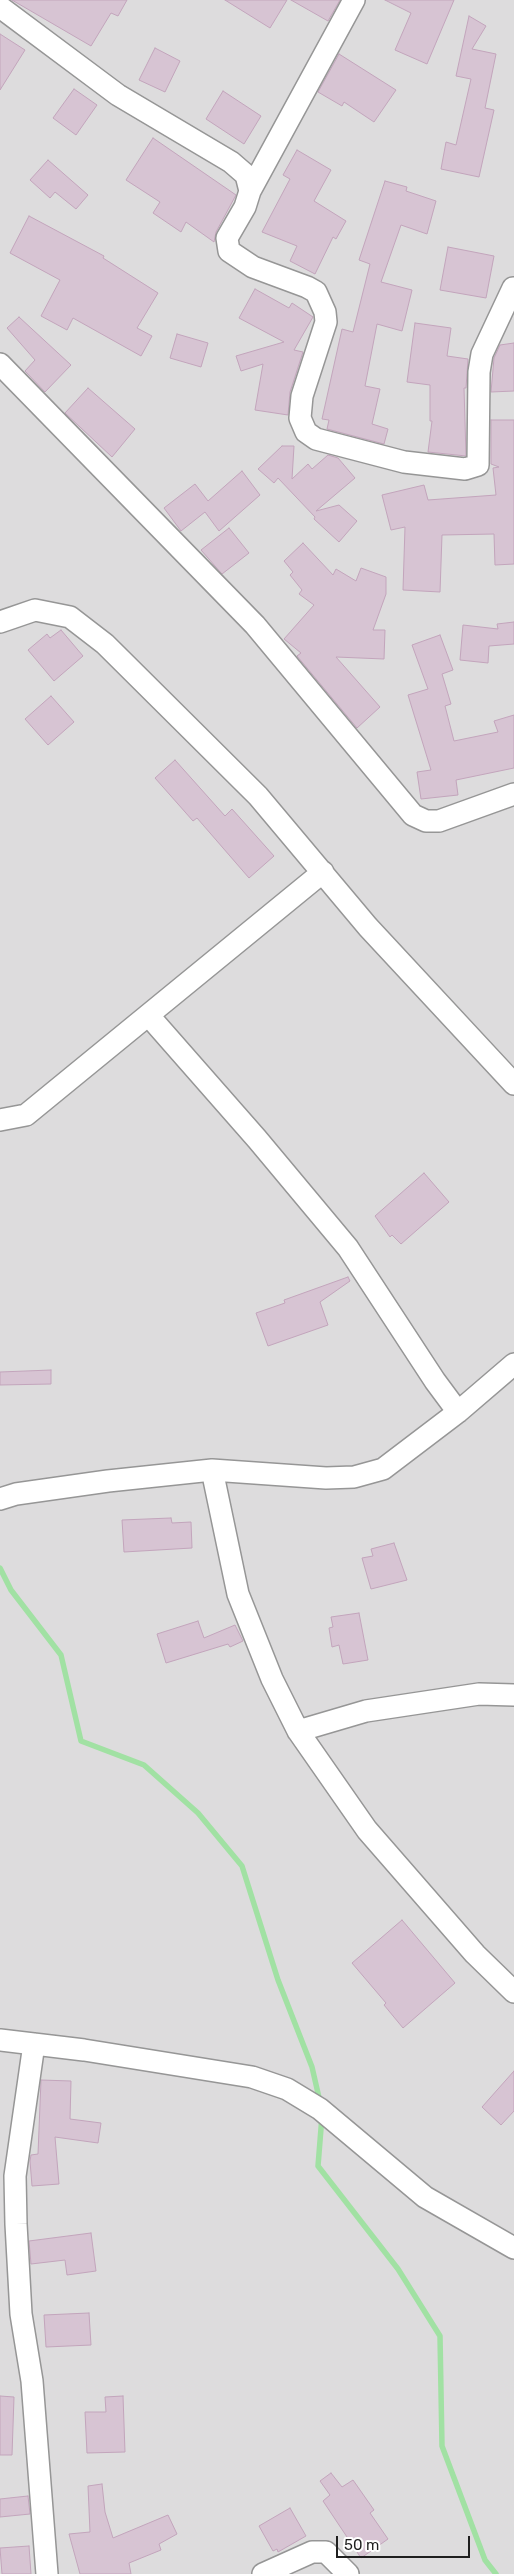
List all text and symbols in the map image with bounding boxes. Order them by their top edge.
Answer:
scale bar [339,2526,473,2558]
text: 50 m [344,2536,379,2554]

